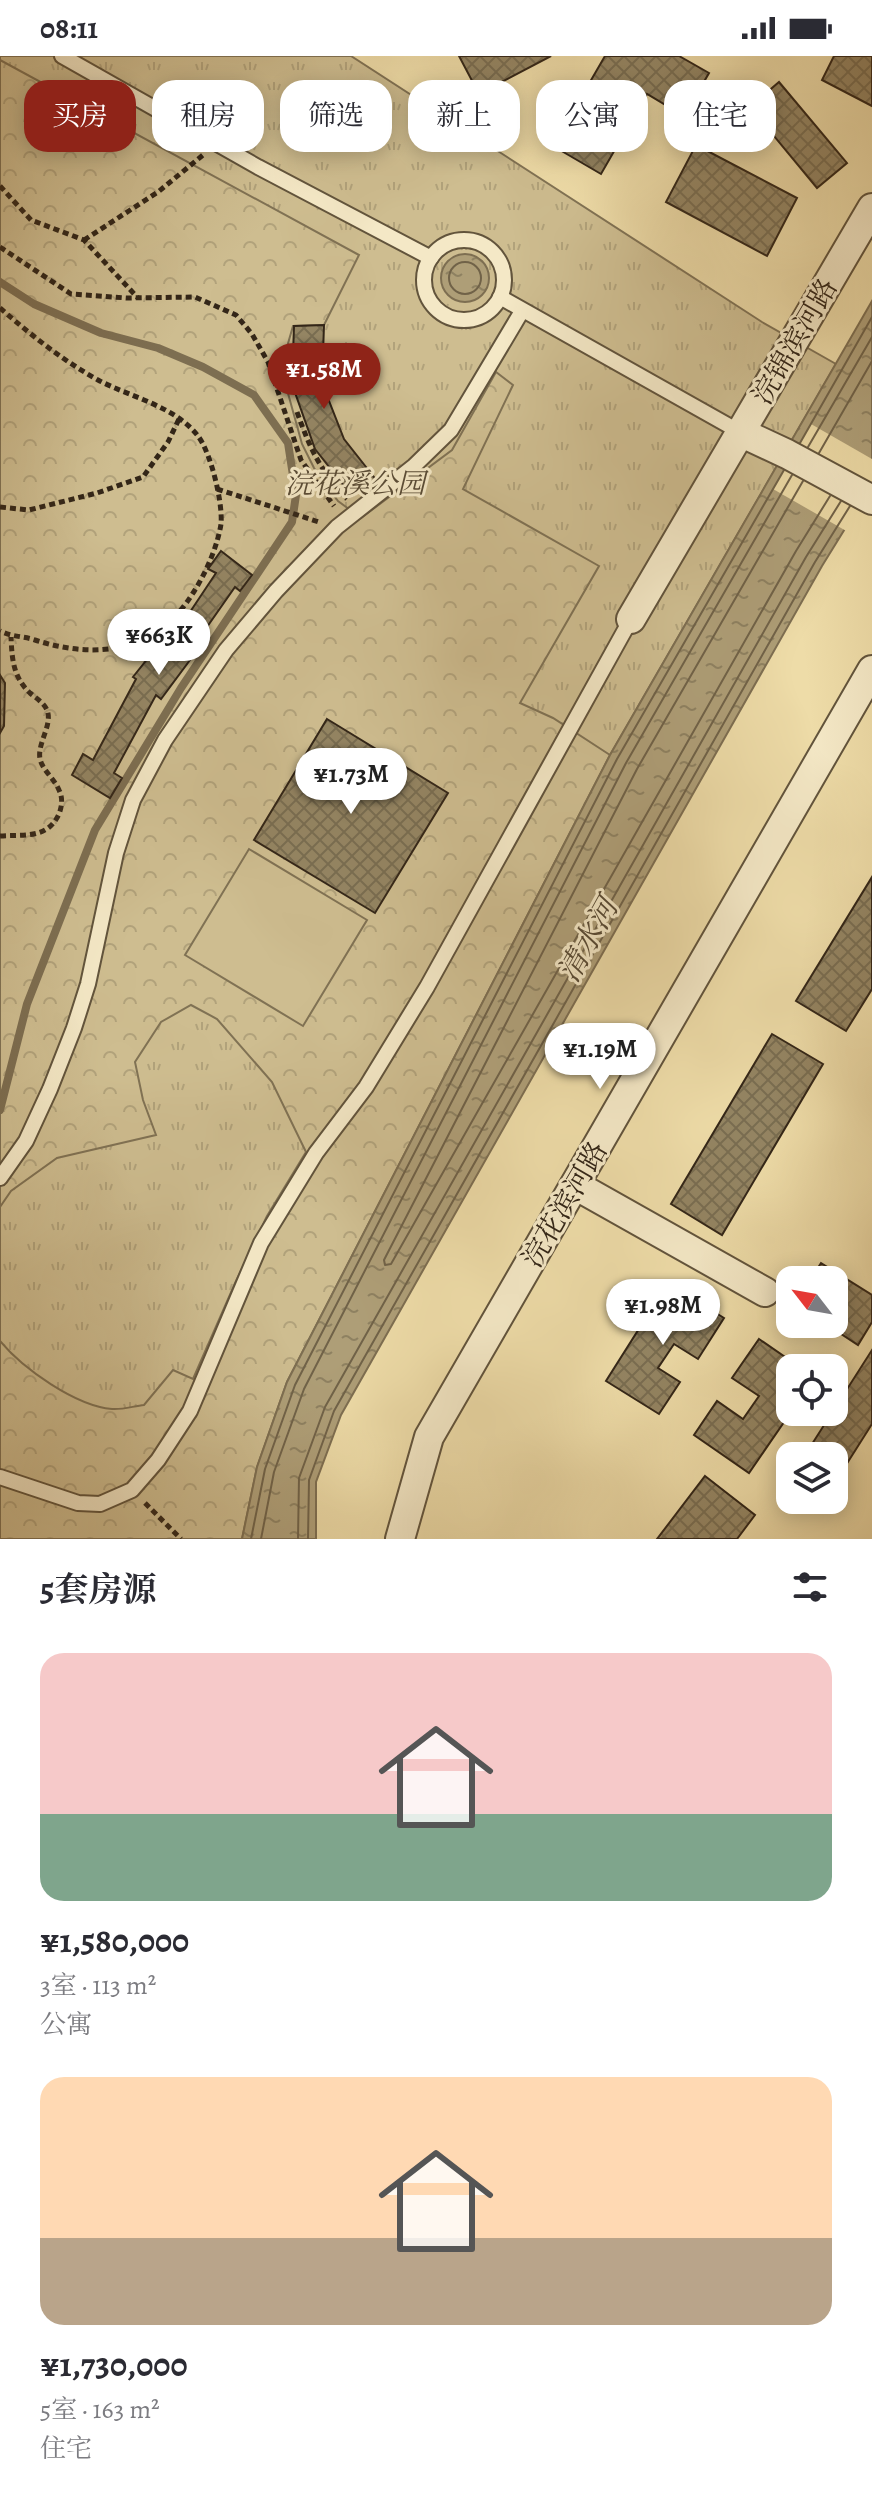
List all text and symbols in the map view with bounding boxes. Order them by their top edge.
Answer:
text: 08:11 [40,8,98,48]
chip: 买房 [24,80,136,152]
chip: 租房 [152,80,264,152]
chip: 筛选 [280,80,392,152]
chip: 新上 [408,80,520,152]
chip: 公寓 [536,80,648,152]
chip: 住宅 [664,80,776,152]
street label: 浣锦滨河路 [743,271,846,412]
pin: ¥1.58M [259,343,389,411]
text: ¥1.58M [286,351,362,386]
park label: 浣花溪公园 [285,465,429,503]
pin: ¥663K [103,609,215,677]
text: ¥663K [125,617,193,652]
pin: ¥1.73M [286,748,416,816]
text: ¥1.73M [313,756,389,791]
water label: 清水河 [549,887,630,989]
pin: ¥1.19M [535,1023,665,1091]
text: ¥1.19M [563,1031,637,1066]
street label: 浣花滨河路 [513,1134,616,1275]
north arrow [776,1266,848,1338]
map controls [776,1266,848,1514]
pin: ¥1.98M [598,1279,728,1347]
text: ¥1.98M [624,1287,702,1322]
button: locate [776,1354,848,1426]
button: layers [776,1442,848,1514]
icon: filters [788,1565,832,1609]
text: 5套房源 [40,1566,157,1613]
icon: home [364,1705,508,1849]
text: ¥1,580,000 [40,1917,189,1964]
text: 3室 · 113 m² [40,1968,156,2003]
text: 公寓 [40,2007,92,2042]
icon: home [364,2129,508,2273]
text: ¥1,730,000 [40,2341,188,2388]
text: 5室 · 163 m² [40,2392,160,2427]
text: 住宅 [40,2431,92,2466]

